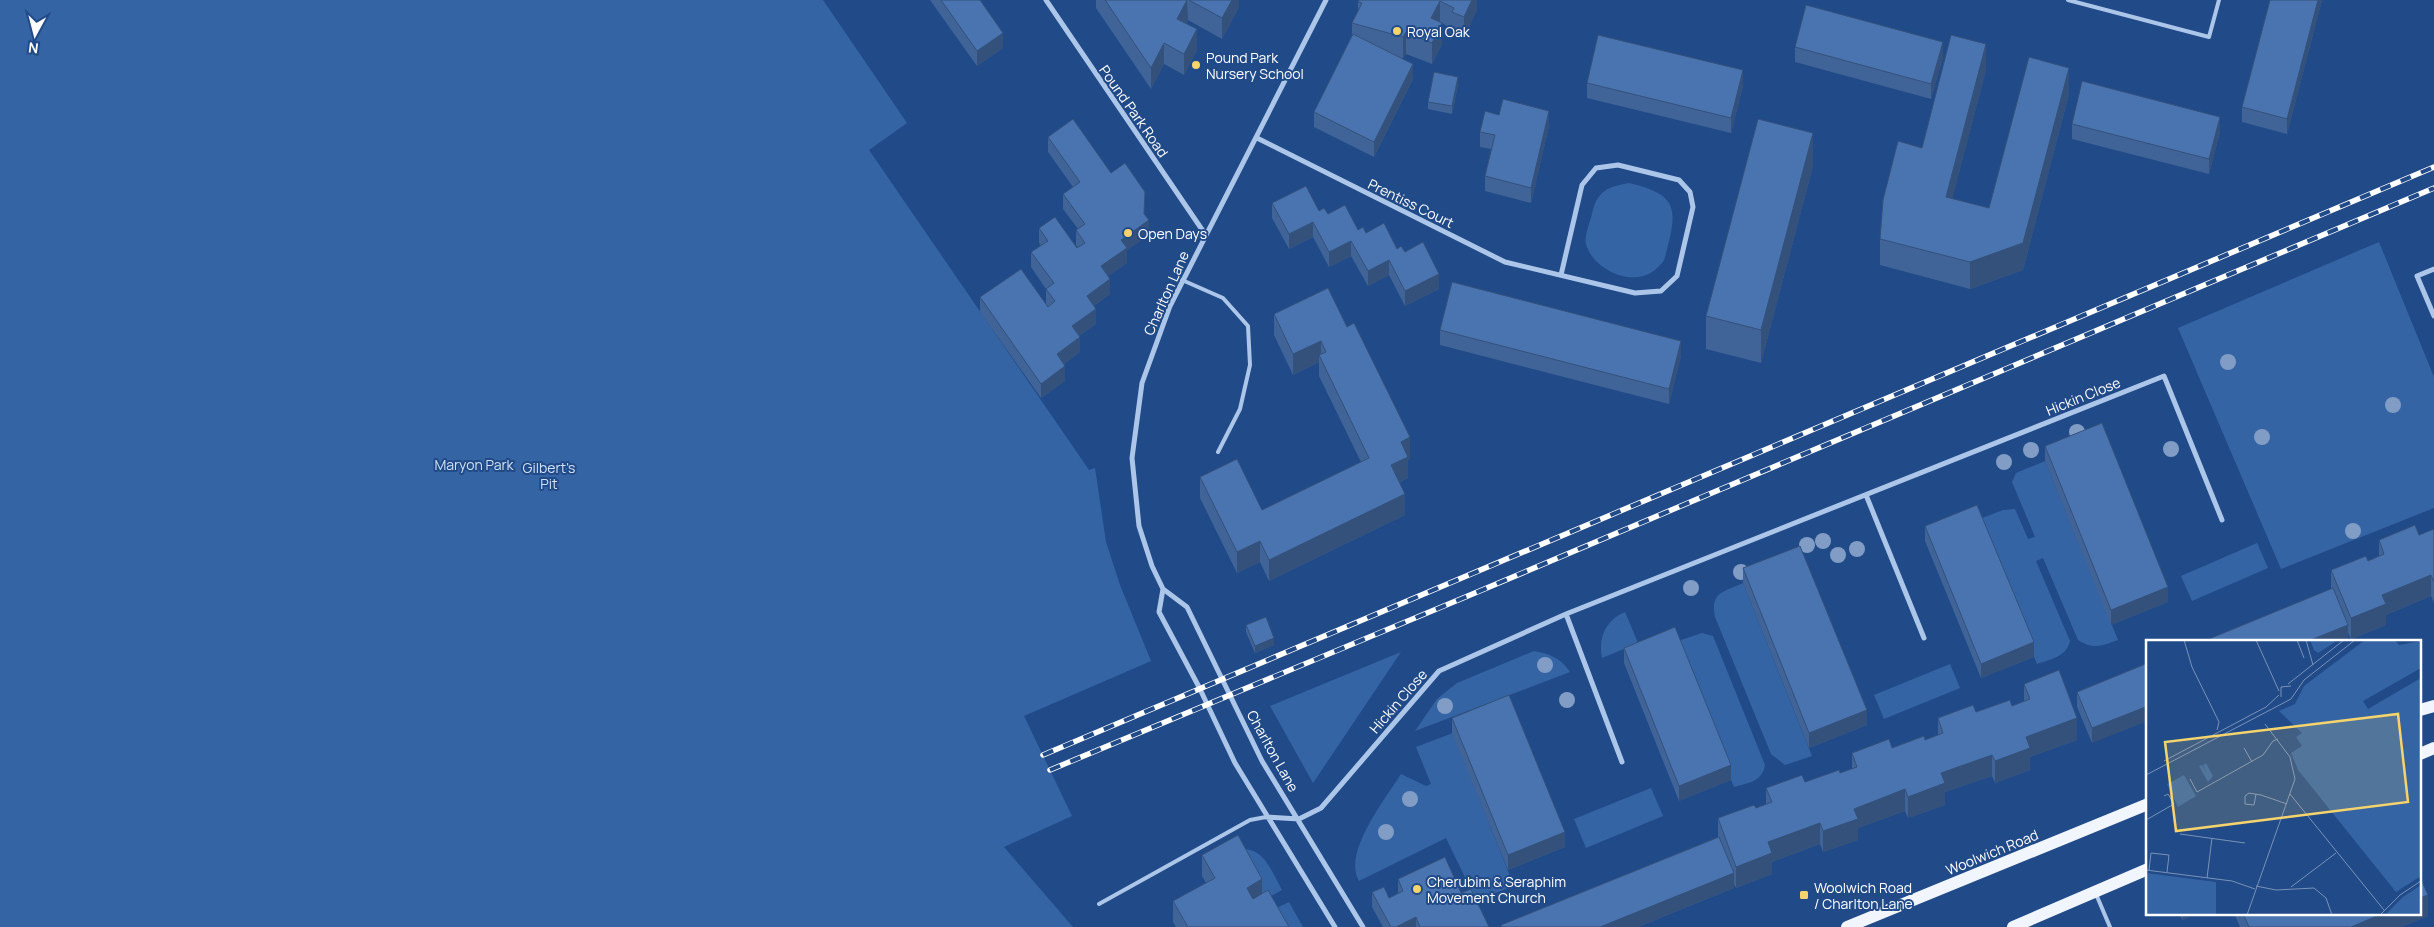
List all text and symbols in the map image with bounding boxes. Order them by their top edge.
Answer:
north arrow [10,10,60,60]
place label: Royal Oak [1407,22,1471,41]
marker: Royal Oak [1391,25,1403,37]
text: N [27,38,40,58]
place label: Pound Park Nursery School [1206,48,1304,83]
marker: Pound Park Nursery School [1190,59,1202,71]
street label: Pound Park Road [1095,61,1173,161]
street label: Prentiss Court [1365,174,1457,232]
place label: Open Days [1138,224,1207,243]
marker: Open Days [1122,227,1134,239]
street label: Charlton Lane [1139,248,1193,338]
street label: Hickin Close [2043,372,2123,420]
park label: Maryon Park [435,455,514,474]
park label: Gilbert's Pit [523,458,575,493]
inset map [2146,640,2422,914]
street label: Hickin Close [1365,665,1431,737]
street label: Charlton Lane [1243,707,1303,795]
street label: Woolwich Road [1943,825,2041,879]
place label: Cherubim & Seraphim Movement Church [1427,872,1566,907]
place label: Woolwich Road / Charlton Lane [1814,878,1913,913]
marker: Cherubim & Seraphim Movement Church [1411,883,1423,895]
marker: Woolwich Road / Charlton Lane [1798,889,1810,901]

